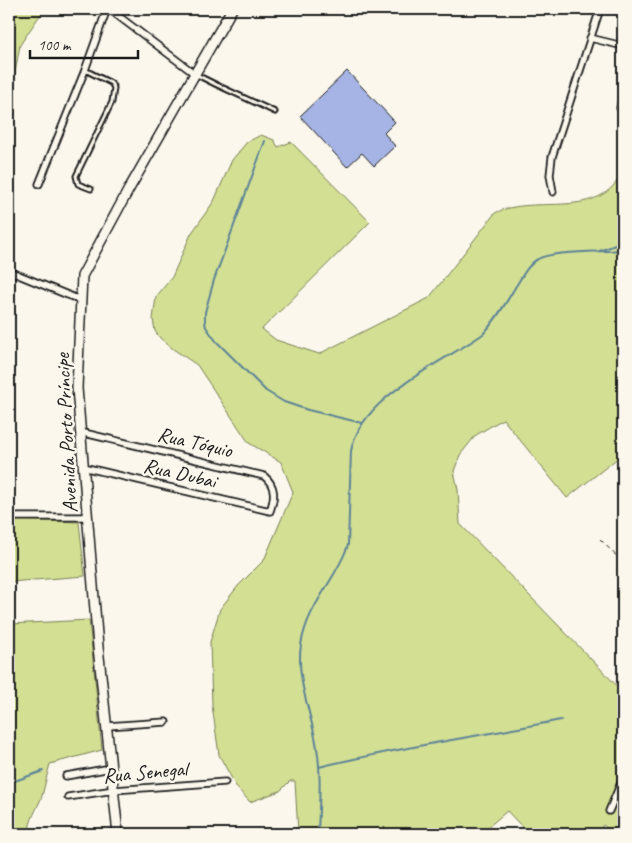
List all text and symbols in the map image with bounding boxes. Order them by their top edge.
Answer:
scale bar [30,28,138,60]
text: 100 m [38,36,72,55]
street label: Avenida Porto Príncipe [49,351,83,513]
street label: Rua Tóquio [155,421,236,464]
street label: Rua Dubai [141,452,222,495]
street label: Rua Senegal [102,755,192,789]

